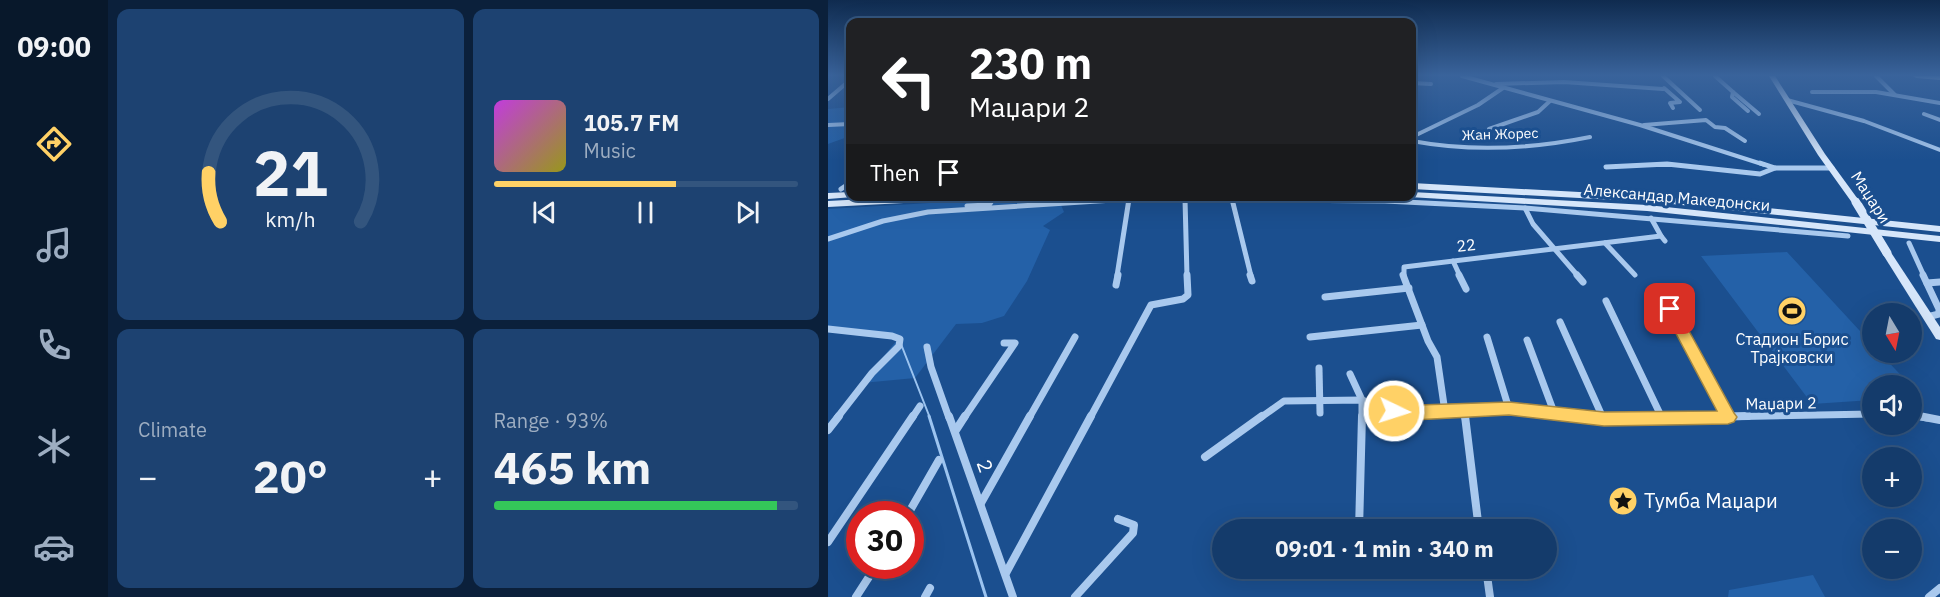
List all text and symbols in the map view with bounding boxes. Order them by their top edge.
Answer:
text: 09:00 [17,29,91,64]
text: 230 m [969,36,1092,91]
icon: left [870,42,948,120]
text: Маџари 2 [969,89,1089,124]
text: 105.7 FM [584,108,679,137]
icon: directions [33,123,75,165]
street label: Жан Жорес [1461,124,1539,144]
text: 21 [253,132,328,213]
text: Music [584,137,636,164]
icon: arrive [932,156,965,189]
text: Then [870,158,920,187]
street label: Маџари [1847,167,1895,227]
street label: Александар Македонски [1583,179,1771,215]
icon: previous [528,196,561,229]
icon: pause [629,196,662,229]
icon: next [731,196,764,229]
text: km/h [265,205,315,233]
icon: music [33,224,75,266]
street label: 22 [1455,234,1477,256]
pin [1644,283,1695,334]
icon: arrive [1653,292,1686,325]
sports icon: Стадион Борис Трајковски [1776,295,1808,327]
north arrow [1862,303,1922,363]
map controls [1862,303,1922,579]
icon: phone [33,324,75,366]
place label: Стадион Борис Трајковски [1735,329,1849,367]
button: sound [1862,375,1922,435]
position arrow [1362,379,1426,443]
street label: Маџари 2 [1745,392,1817,414]
text: Range · 93% [494,407,608,434]
text: Climate [138,416,207,443]
icon: climate [33,425,75,467]
text: 465 km [494,438,651,496]
text: 20° [253,447,328,505]
button: + [1862,447,1922,507]
text: − [138,455,158,498]
text: + [423,455,443,498]
street label: 2 [971,456,1000,476]
place icon: Тумба Маџари [1607,485,1639,517]
place label: Тумба Маџари [1644,487,1778,514]
speed limit sign: 30 [846,501,924,579]
button: − [1862,519,1922,579]
icon: car [33,526,75,568]
text: 09:01 · 1 min · 340 m [1275,534,1494,563]

